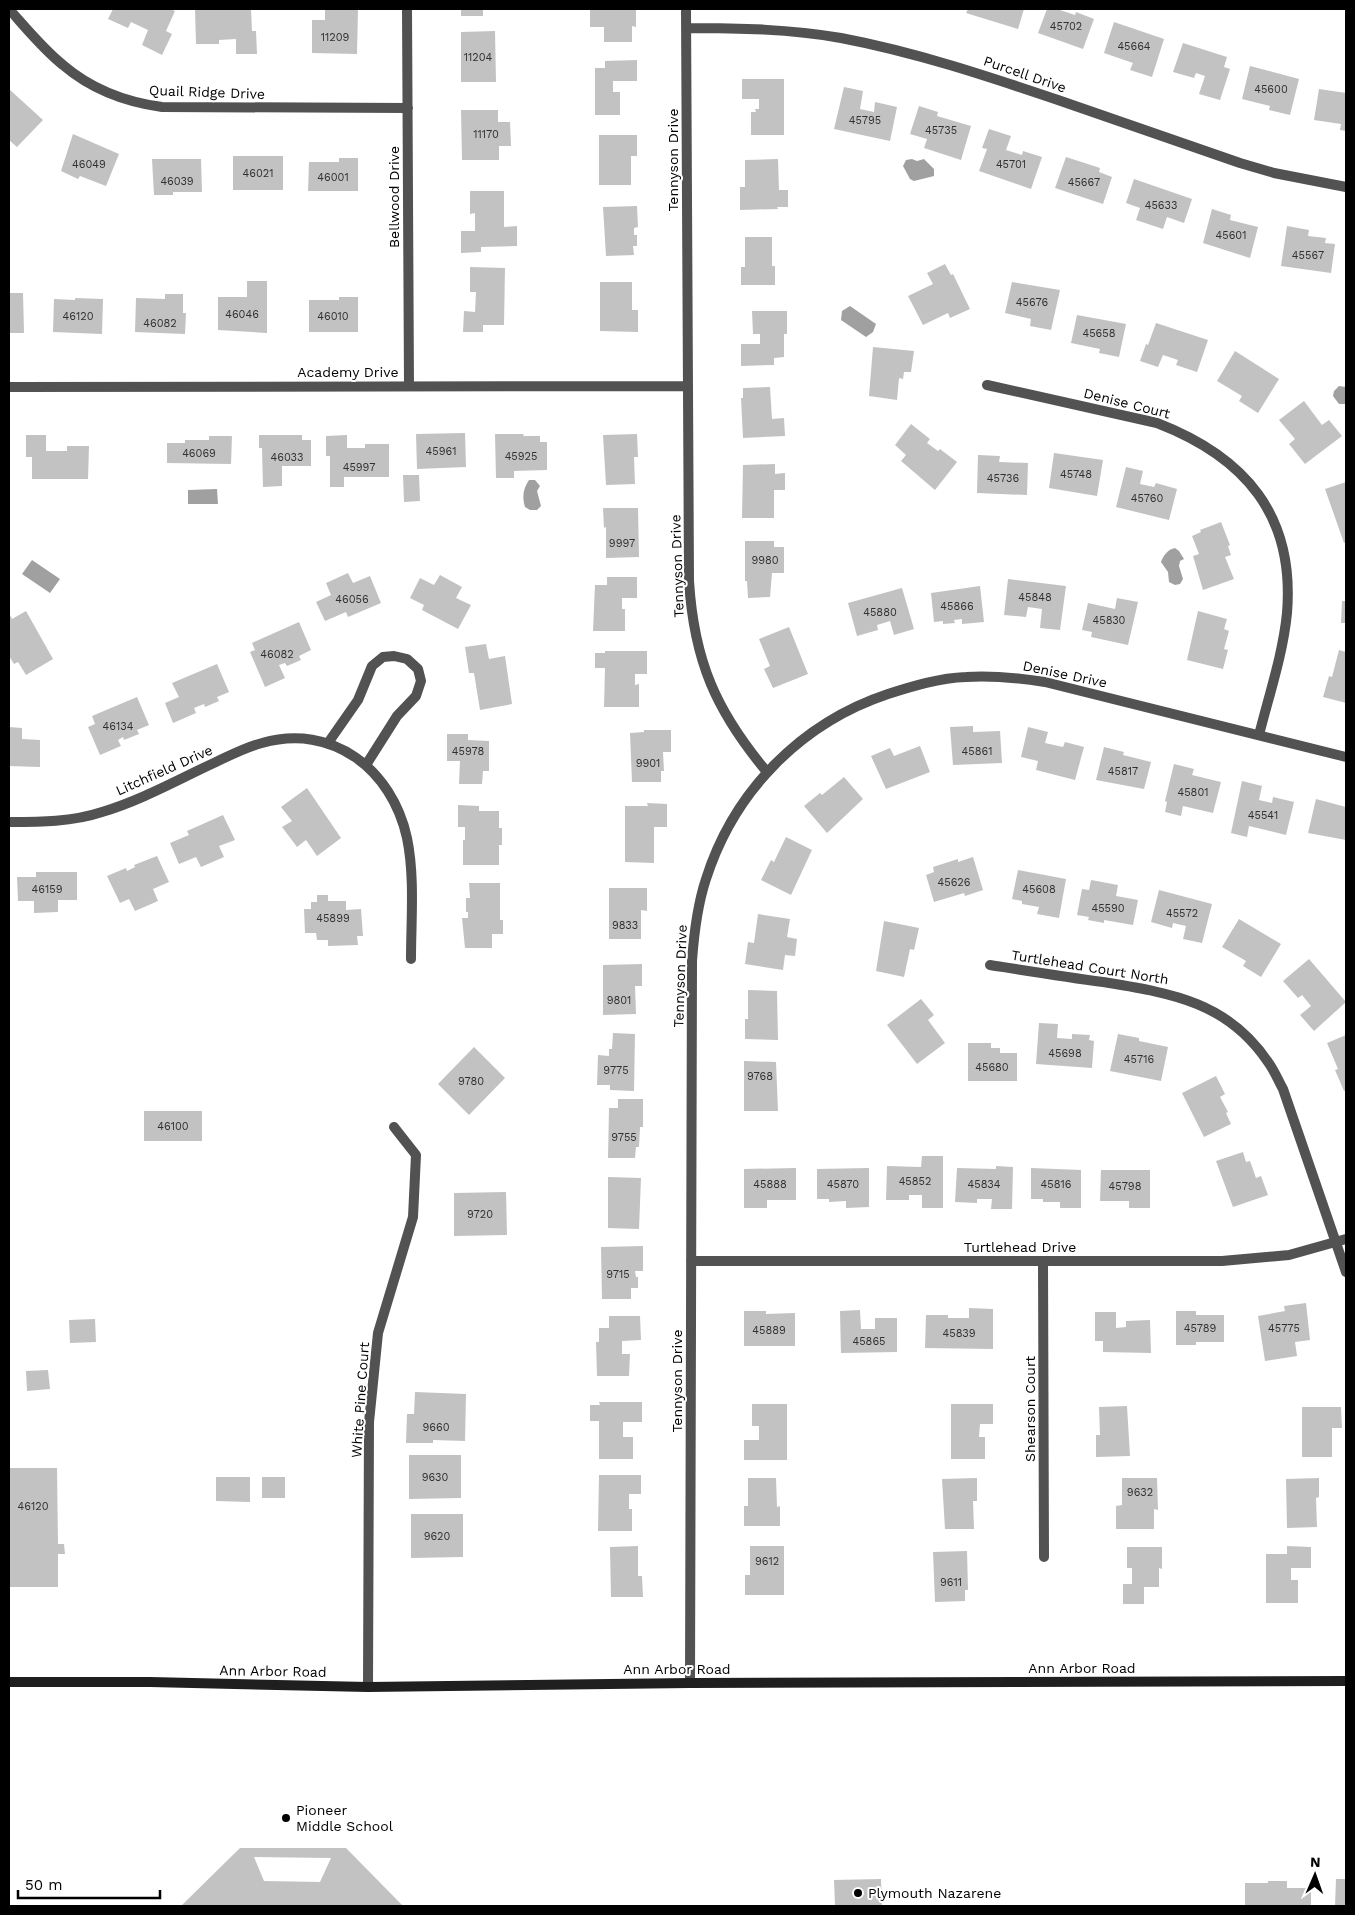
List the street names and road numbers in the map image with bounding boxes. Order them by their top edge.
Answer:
street label: Purcell Drive [982,52,1068,96]
street label: Quail Ridge Drive [149,82,265,102]
street label: Tennyson Drive [665,108,681,212]
street label: Bellwood Drive [386,146,402,248]
street label: Academy Drive [297,364,399,380]
street label: Denise Court [1082,385,1172,422]
street label: Tennyson Drive [667,514,687,618]
street label: Denise Drive [1021,657,1109,691]
street label: Litchfield Drive [113,741,215,799]
street label: Tennyson Drive [670,924,690,1028]
street label: Turtlehead Court North [1010,947,1170,987]
street label: Turtlehead Drive [964,1239,1076,1255]
street label: Tennyson Drive [669,1329,685,1433]
street label: White Pine Court [348,1341,372,1458]
street label: Shearson Court [1022,1356,1038,1462]
street label: Ann Arbor Road [1028,1660,1136,1676]
street label: Ann Arbor Road [623,1661,731,1677]
street label: Ann Arbor Road [219,1662,327,1680]

